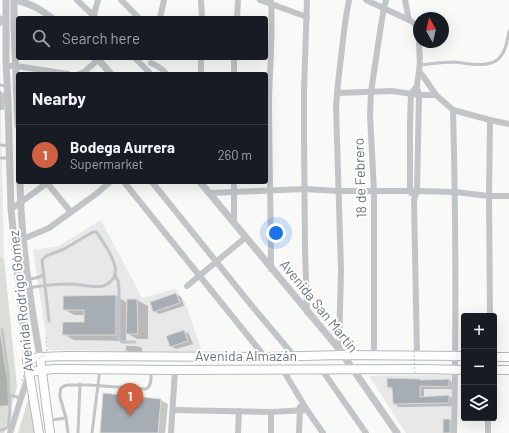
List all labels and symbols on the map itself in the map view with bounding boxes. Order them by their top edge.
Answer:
north arrow [413,12,449,48]
street label: 18 de Febrero [350,137,369,219]
your location [266,223,286,243]
street label: Avenida Rodrigo Gómez [5,229,36,373]
street label: Avenida San Martín [277,256,362,355]
street label: Avenida Almazán [195,347,297,364]
pin: 1 [117,383,143,416]

